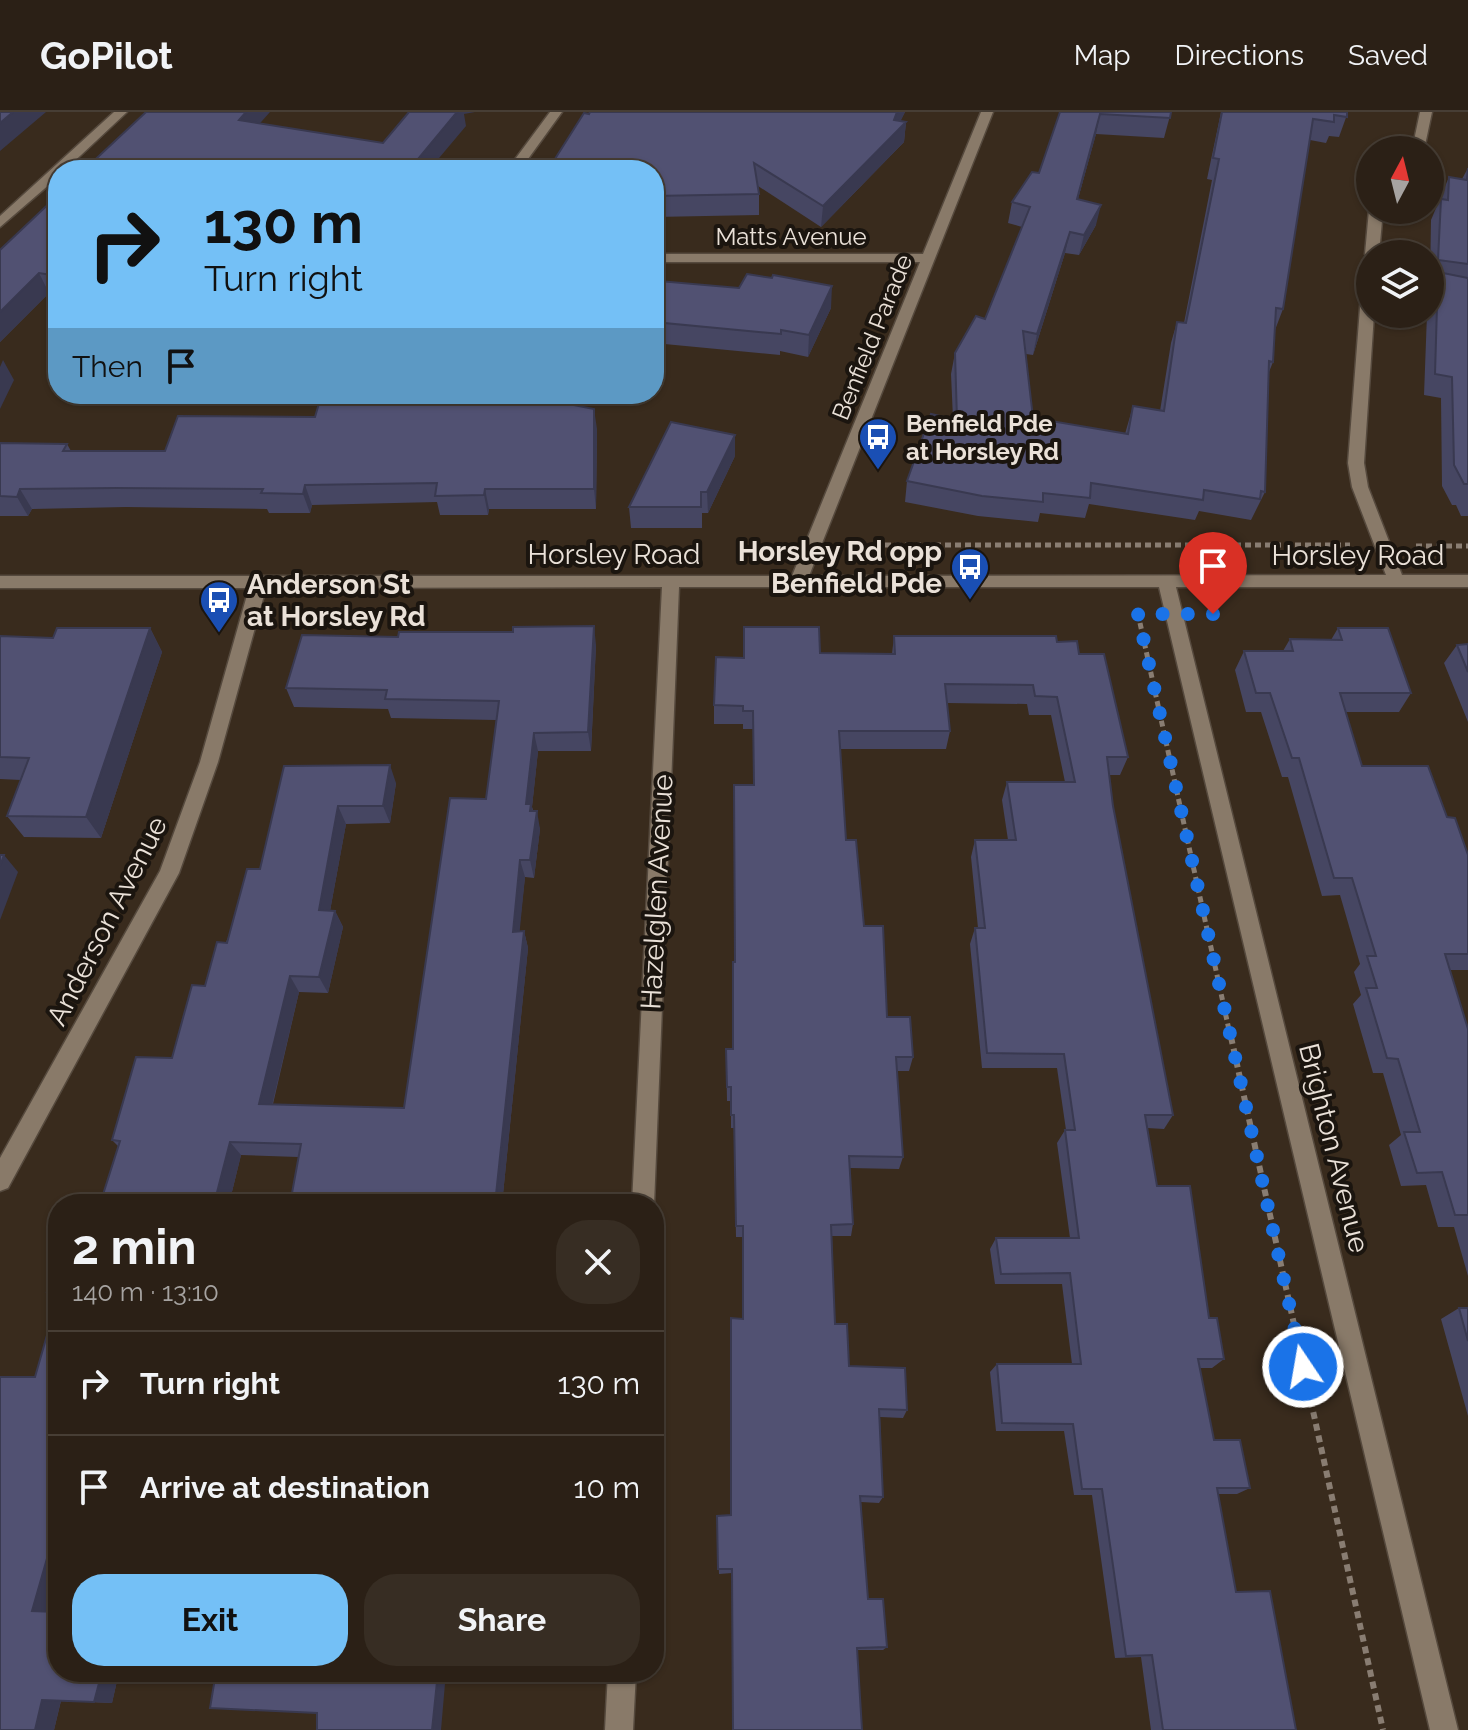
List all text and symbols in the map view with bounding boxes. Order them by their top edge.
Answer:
text: GoPilot [40,33,173,78]
text: Map [1074,39,1131,72]
text: Directions [1175,39,1304,72]
text: Saved [1348,39,1428,72]
north arrow [1356,136,1444,224]
map controls [1356,136,1444,328]
text: 130 m [204,190,363,256]
icon: right [72,192,176,296]
street label: Matts Avenue [715,222,867,251]
button: layers [1356,240,1444,328]
street label: Benfield Parade [826,250,918,424]
text: Turn right [204,257,363,299]
icon: arrive [159,344,203,388]
text: Then [72,349,143,384]
place label: Benfield Pde at Horsley Rd [906,409,1059,466]
bus stop icon: Benfield Pde at Horsley Rd [857,416,899,471]
pin [1179,532,1247,614]
place label: Horsley Rd opp Benfield Pde [738,535,942,600]
street label: Horsley Road [528,538,700,571]
street label: Horsley Road [1272,539,1444,572]
icon: arrive [1191,544,1235,588]
bus stop icon: Horsley Rd opp Benfield Pde [949,546,991,601]
place label: Anderson St at Horsley Rd [247,568,425,633]
bus stop icon: Anderson St at Horsley Rd [198,579,240,634]
street label: Hazelglen Avenue [634,774,680,1010]
street label: Anderson Avenue [40,811,174,1031]
street label: Brighton Avenue [1292,1040,1376,1256]
text: 2 min [72,1219,197,1275]
button: close [556,1220,640,1304]
text: 140 m · 13:10 [72,1277,219,1307]
position arrow [1261,1325,1345,1409]
icon: right [72,1361,116,1405]
text: Turn right [140,1366,280,1401]
text: 130 m [558,1366,640,1401]
icon: arrive [72,1465,116,1509]
text: Arrive at destination [140,1470,430,1505]
text: 10 m [574,1470,640,1505]
button: Exit [72,1574,348,1666]
button: Share [364,1574,640,1666]

